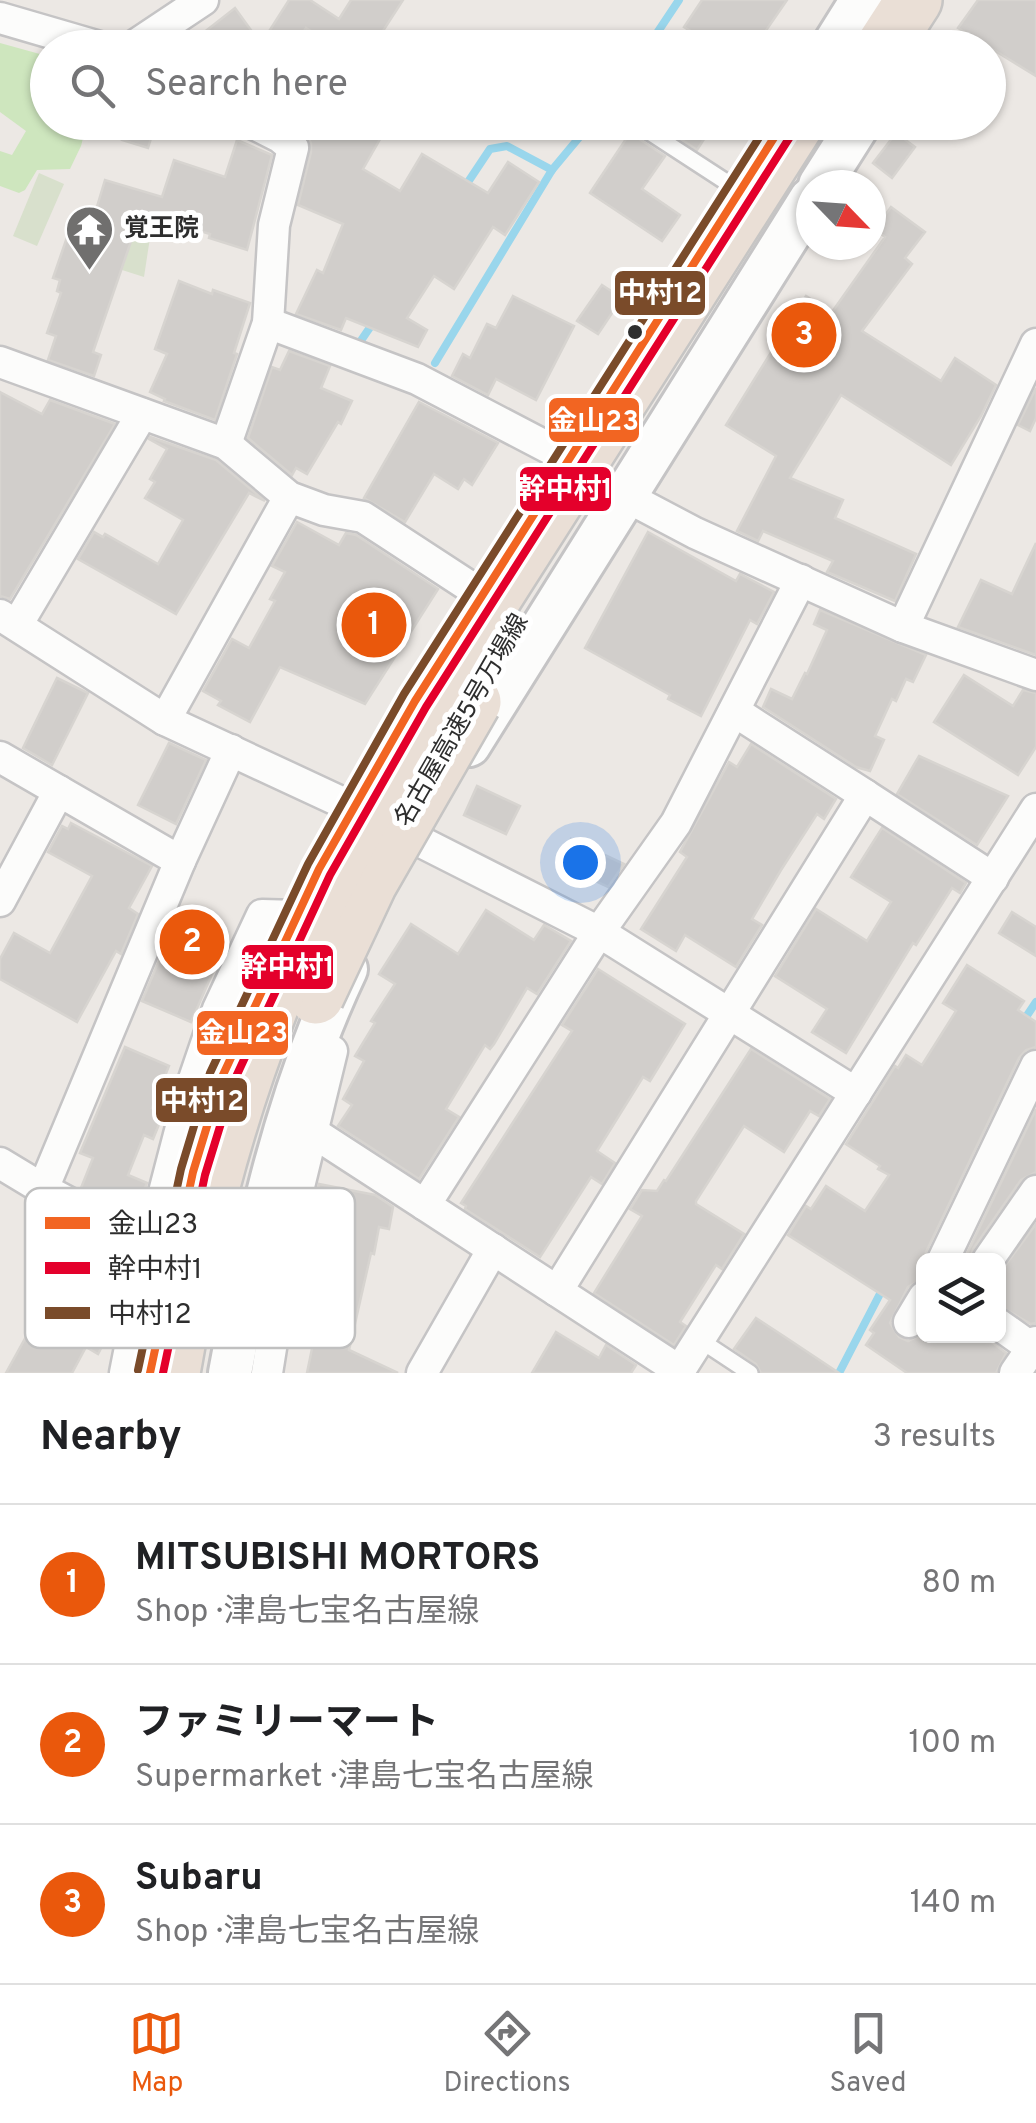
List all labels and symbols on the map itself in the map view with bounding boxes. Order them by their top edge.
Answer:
north arrow [796,170,886,260]
temple icon: 覚王院 [63,204,115,272]
place label: 覚王院 [124,214,199,246]
line badge: 中村12 [613,269,707,317]
text: 中村12 [618,277,702,313]
pin: 3 [772,298,836,372]
unlabelled marker [625,322,645,342]
line badge: 金山23 [547,396,641,444]
text: 金山23 [549,405,639,441]
line badge: 幹中村1 [518,465,613,513]
text: 幹中村1 [517,473,613,509]
pin: 1 [342,588,406,662]
street label: 名古屋高速5号万場線 [389,609,537,833]
your location [555,837,606,888]
pin: 2 [160,904,224,980]
line badge: 幹中村1 [240,943,335,991]
text: 幹中村1 [239,951,335,987]
line badge: 金山23 [195,1009,290,1057]
text: 金山23 [198,1017,288,1053]
line badge: 中村12 [154,1076,249,1124]
text: 中村12 [160,1085,244,1121]
legend [25,1188,355,1348]
text: 金山23 [108,1208,198,1244]
text: 幹中村1 [108,1253,202,1289]
text: 中村12 [108,1298,192,1334]

